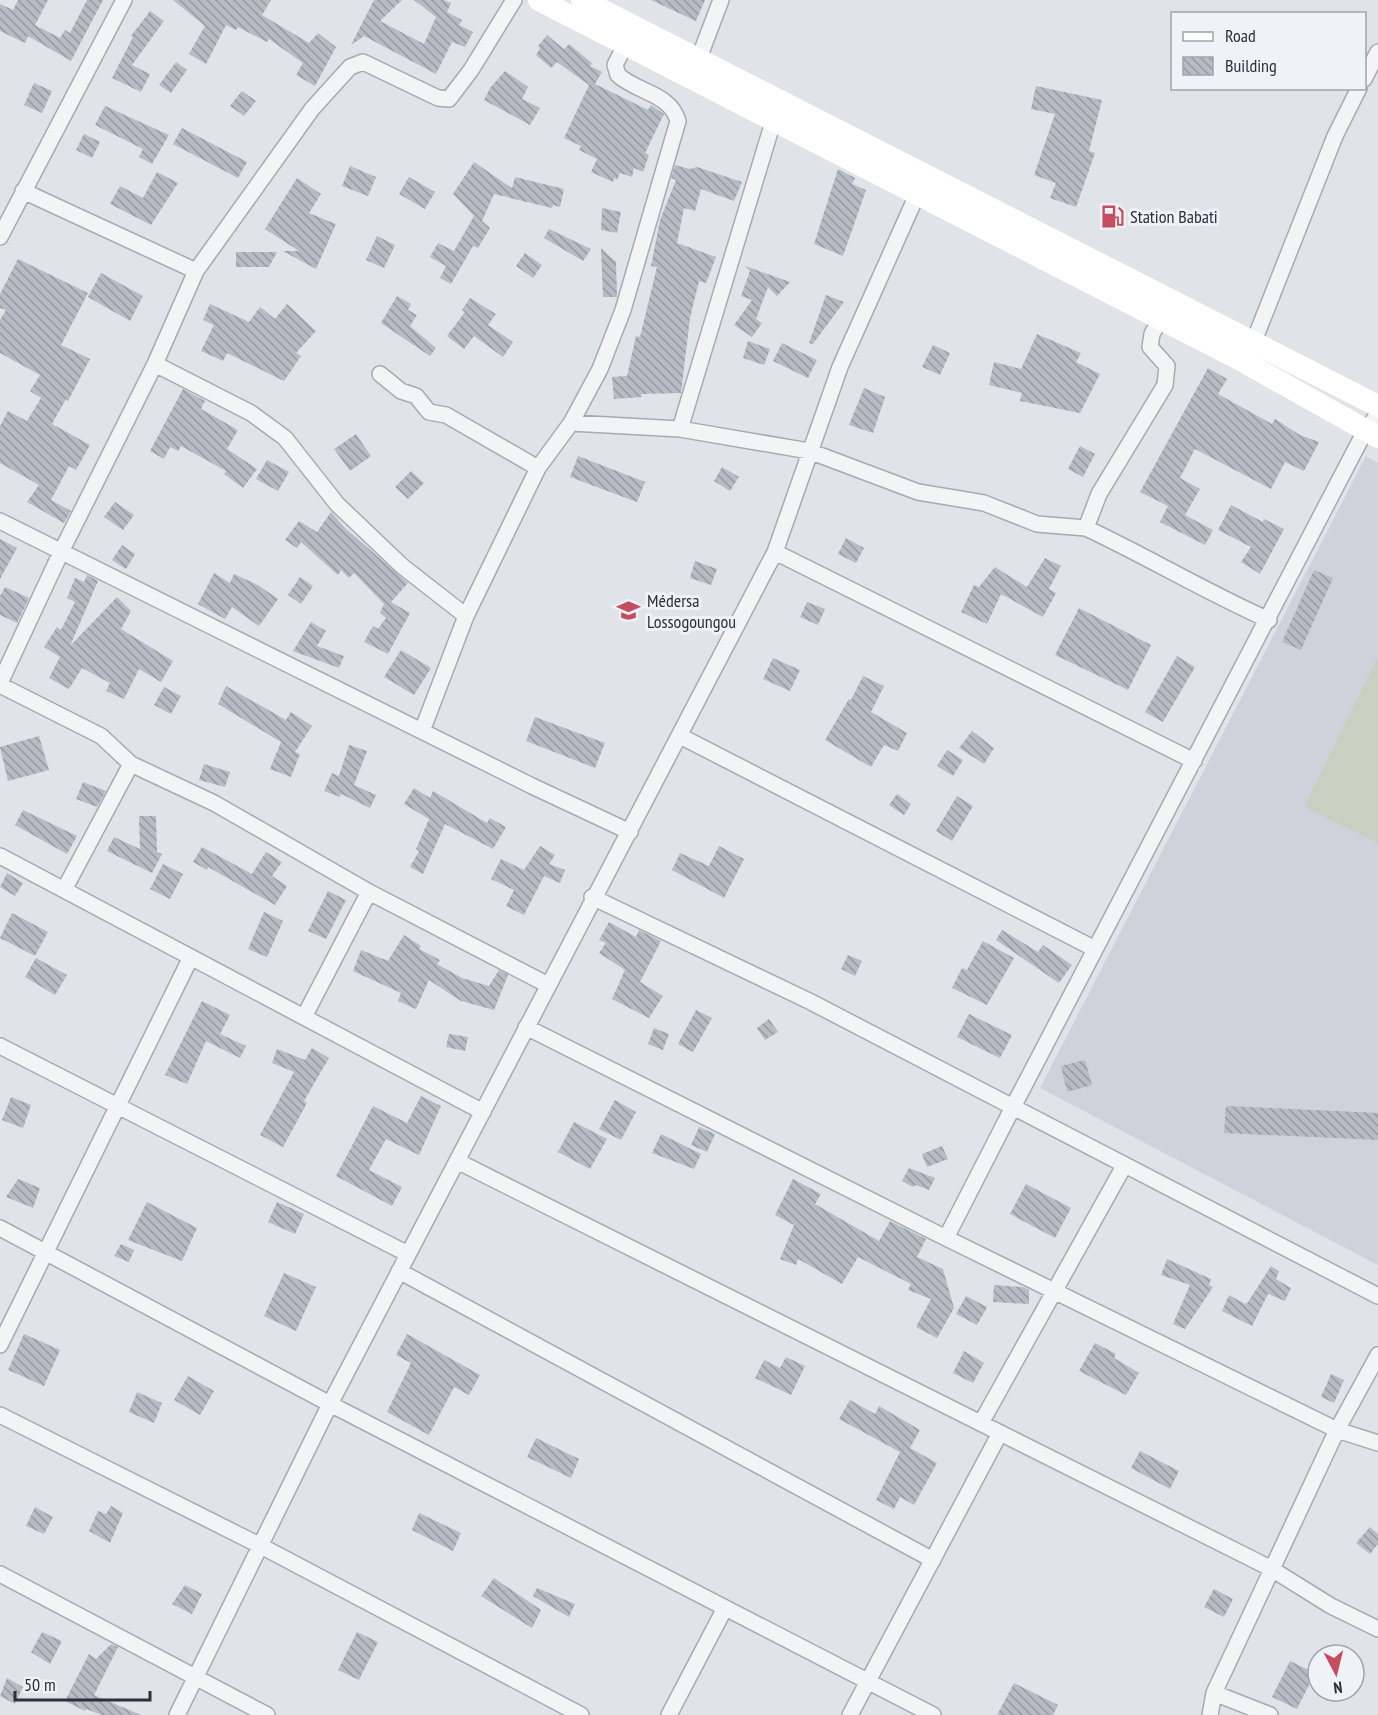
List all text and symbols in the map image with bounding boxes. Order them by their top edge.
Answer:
legend [1171,12,1366,90]
text: Road [1225,24,1256,47]
text: Building [1225,54,1277,77]
fuel station icon: Station Babati [1099,204,1125,230]
place label: Station Babati [1130,205,1218,228]
place label: Médersa Lossogoungou [647,589,736,633]
school or university icon: Médersa Lossogoungou [616,598,642,624]
north arrow [1306,1643,1366,1703]
scale bar [15,1664,150,1702]
text: 50 m [24,1673,56,1696]
text: N [1332,1677,1343,1698]

